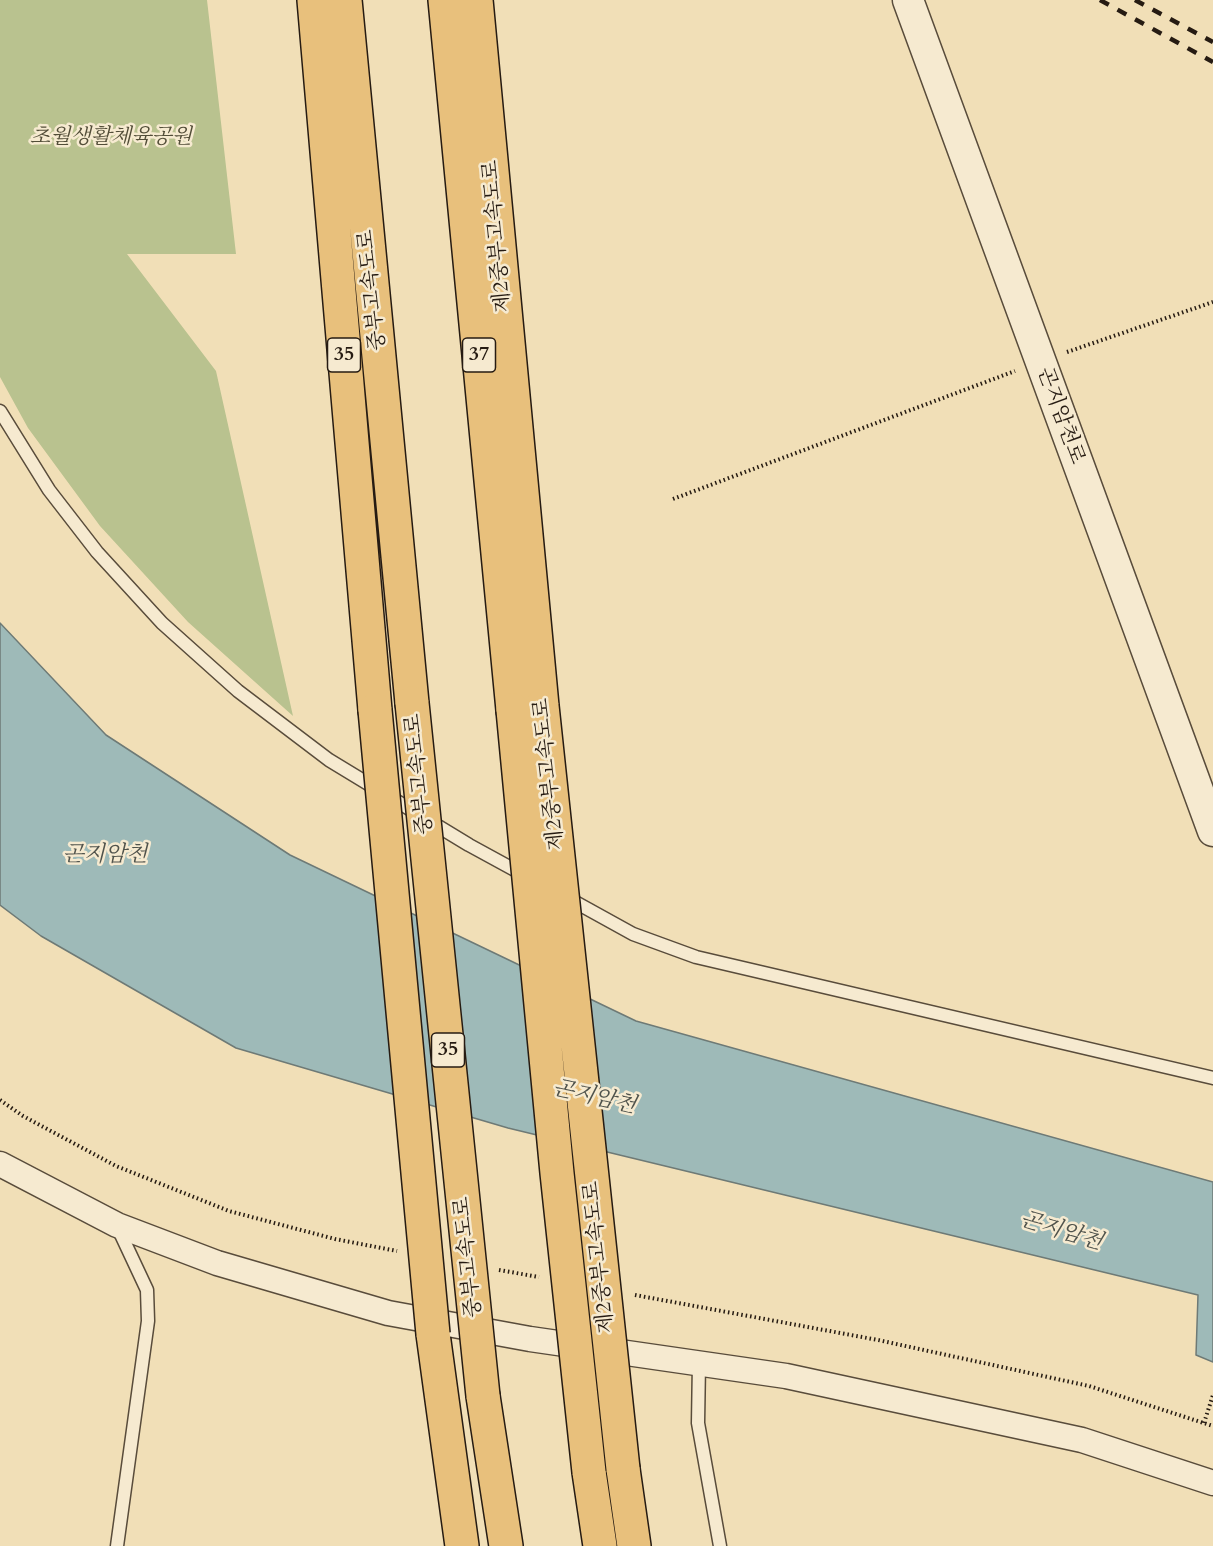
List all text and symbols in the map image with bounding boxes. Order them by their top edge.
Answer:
park label: 초월생활체육공원 [30,125,192,151]
street label: 제2중부고속도로 [479,159,517,313]
street label: 중부고속도로 [354,228,392,352]
road number: 35 [328,338,360,372]
road number: 37 [462,338,496,372]
street label: 곤지암천로 [1031,364,1089,468]
street label: 제2중부고속도로 [529,697,571,851]
street label: 중부고속도로 [401,712,439,836]
water label: 곤지암천 [62,843,148,869]
road number: 35 [432,1033,464,1067]
water label: 곤지암천 [550,1076,638,1120]
street label: 제2중부고속도로 [579,1180,621,1334]
street label: 중부고속도로 [450,1195,488,1319]
water label: 곤지암천 [1016,1207,1106,1257]

